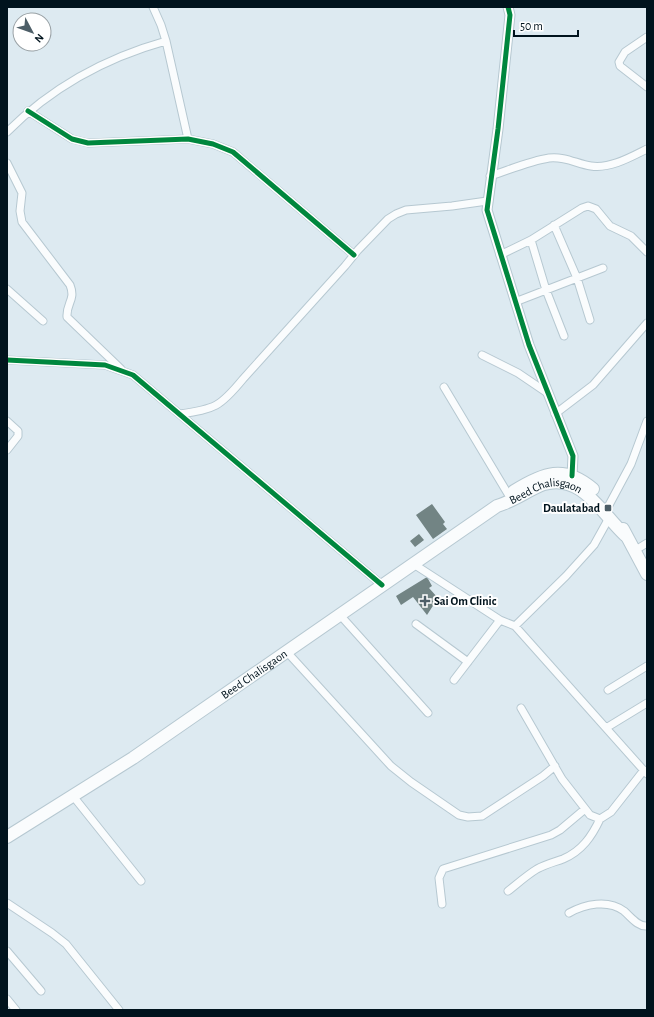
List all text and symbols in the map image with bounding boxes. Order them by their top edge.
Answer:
north arrow [12,12,52,52]
scale bar [514,12,578,38]
text: 50 m [520,20,543,32]
text: N [33,32,46,45]
street label: Beed Chalisgaon [507,476,584,506]
place label: Daulatabad [543,502,601,514]
marker: Daulatabad [603,503,613,513]
marker: Sai Om Clinic [419,595,431,607]
place label: Sai Om Clinic [434,595,497,607]
street label: Beed Chalisgaon [219,647,289,701]

